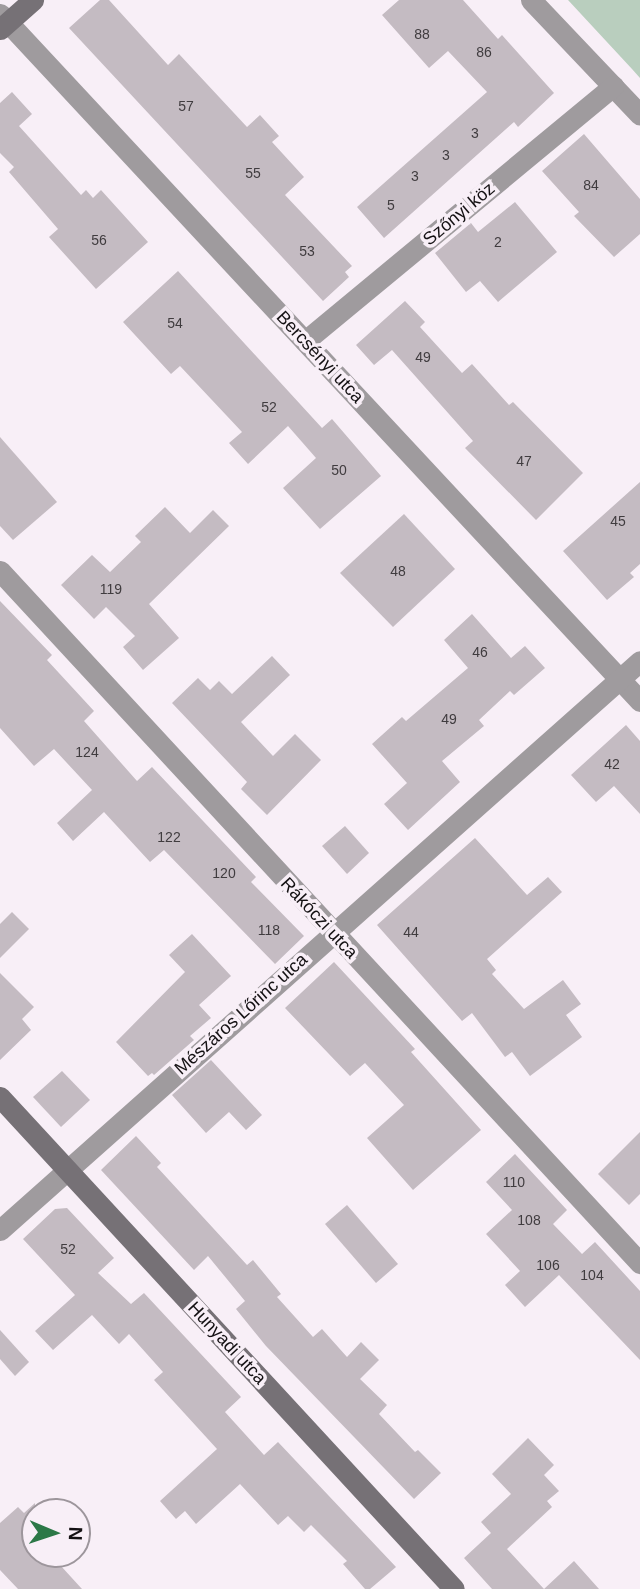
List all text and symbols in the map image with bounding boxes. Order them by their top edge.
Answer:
house number: 88 [414,26,430,42]
house number: 86 [476,44,492,60]
house number: 57 [178,98,194,114]
house number: 3 [471,125,479,141]
house number: 3 [442,147,450,163]
house number: 55 [245,165,261,181]
house number: 3 [411,168,419,184]
house number: 84 [583,177,599,193]
street label: Szőnyi köz [419,178,499,250]
house number: 5 [387,197,395,213]
house number: 56 [91,232,107,248]
house number: 2 [494,234,502,250]
house number: 53 [299,243,315,259]
street label: Bercsényi utca [272,306,368,408]
house number: 54 [167,315,183,331]
house number: 49 [415,349,431,365]
house number: 52 [261,399,277,415]
house number: 47 [516,453,532,469]
house number: 50 [331,462,347,478]
house number: 45 [610,513,626,529]
house number: 48 [390,563,406,579]
house number: 119 [100,581,122,597]
house number: 46 [472,644,488,660]
house number: 49 [441,711,457,727]
house number: 124 [75,744,99,760]
house number: 42 [604,756,620,772]
house number: 122 [157,829,181,845]
house number: 120 [212,865,236,881]
street label: Rákóczi utca [276,873,362,963]
house number: 118 [258,922,280,938]
house number: 44 [403,924,419,940]
street label: Mészáros Lőrinc utca [170,949,312,1079]
house number: 110 [503,1174,525,1190]
house number: 108 [517,1212,541,1228]
house number: 52 [60,1241,76,1257]
house number: 106 [536,1257,560,1273]
house number: 104 [580,1267,604,1283]
street label: Hunyadi utca [183,1297,271,1389]
north arrow [21,1498,91,1568]
text: N [65,1526,86,1541]

